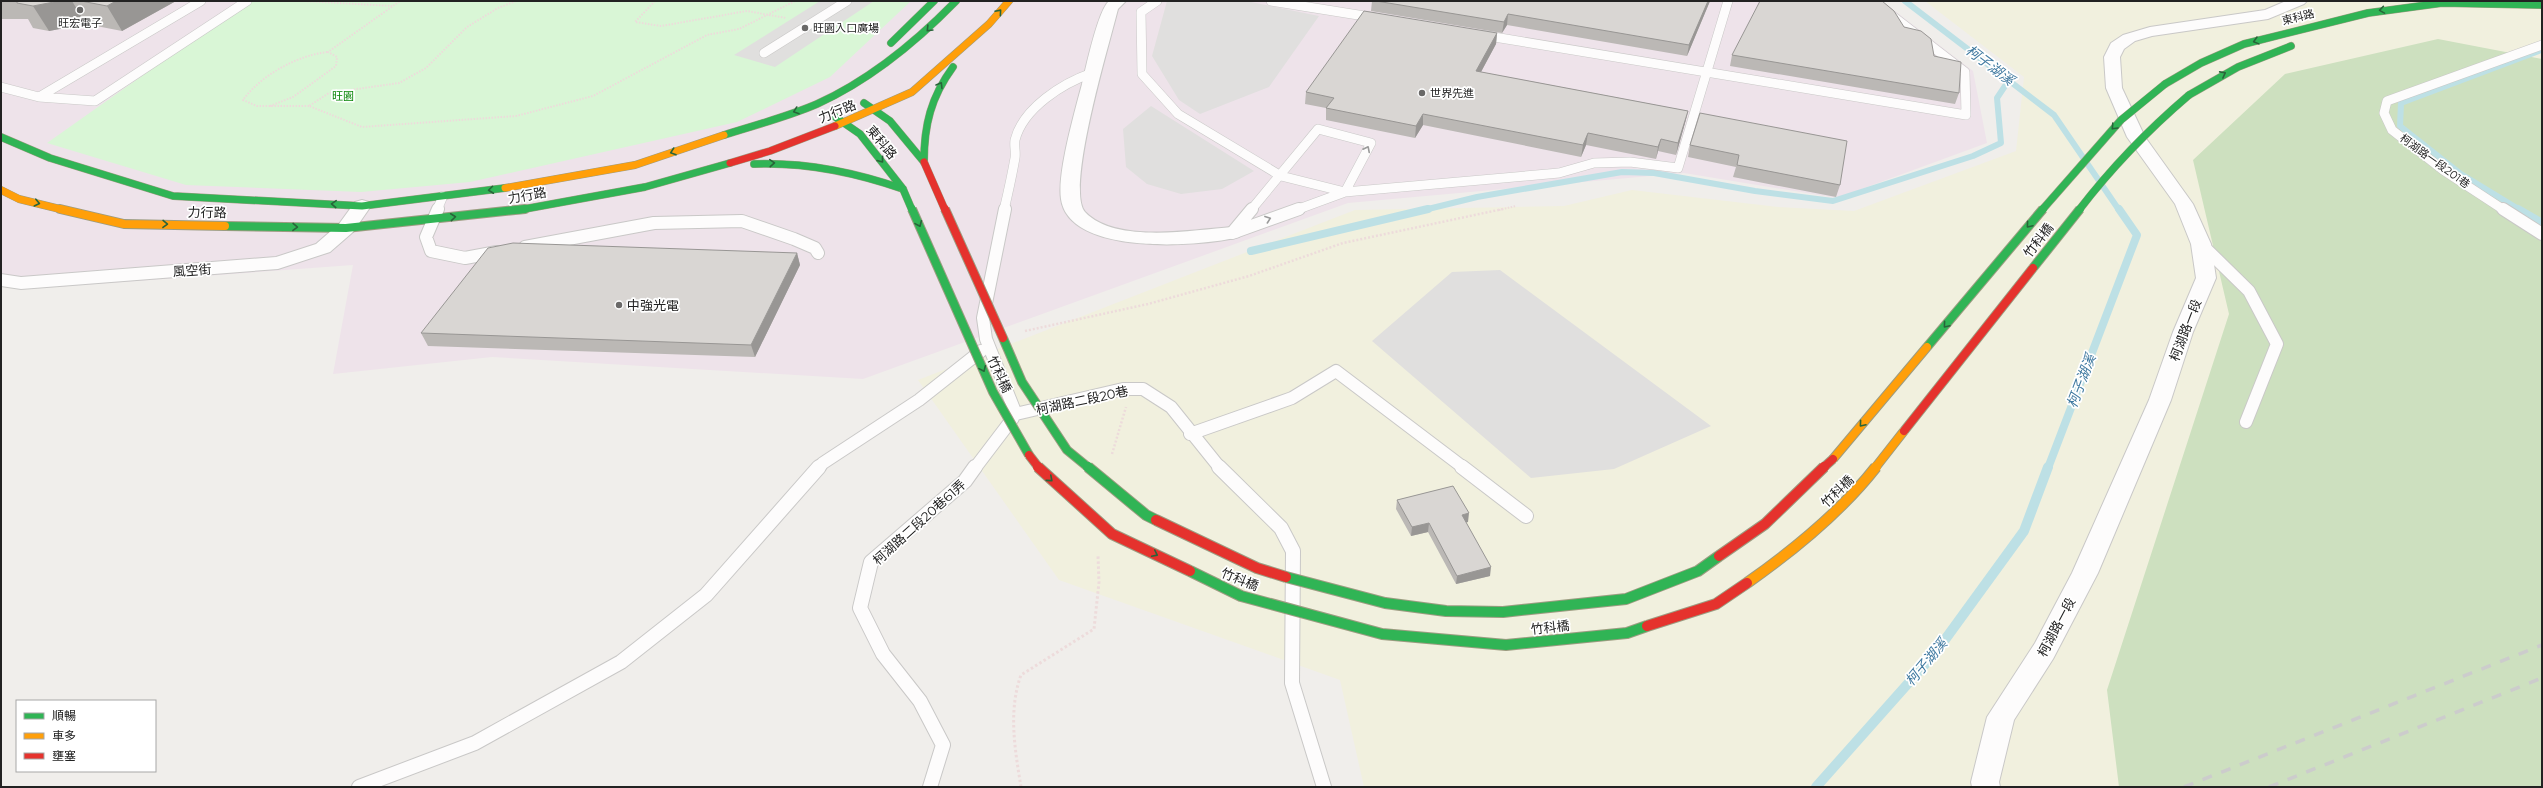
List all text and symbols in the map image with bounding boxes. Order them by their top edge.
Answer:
marker: 旺宏電子 [75,5,85,15]
street label: 東科路 [2280,6,2316,28]
one-way arrow [2379,6,2385,14]
one-way arrow [995,10,1002,17]
place label: 旺宏電子 [58,16,102,30]
place label: 旺園入口廣場 [813,21,879,35]
marker: 旺園入口廣場 [800,23,810,33]
one-way arrow [926,24,934,32]
one-way arrow [2253,36,2260,45]
water label: 柯子湖溪 [1962,41,2019,90]
one-way arrow [2219,72,2226,79]
one-way arrow [935,82,942,89]
place label: 世界先進 [1430,86,1474,100]
marker: 世界先進 [1417,88,1427,98]
park label: 旺園 [332,89,354,103]
street label: 力行路 [816,96,858,126]
one-way arrow [793,106,800,115]
street label: 東科路 [863,122,901,162]
one-way arrow [2112,122,2119,130]
street label: 柯湖路一段201巷 [2397,131,2473,191]
one-way arrow [1363,146,1370,153]
one-way arrow [670,148,677,156]
one-way arrow [876,156,883,163]
one-way arrow [769,158,775,167]
street label: 力行路 [506,184,548,206]
one-way arrow [488,185,494,194]
one-way arrow [34,199,41,207]
one-way arrow [331,200,337,209]
street label: 力行路 [187,204,227,220]
one-way arrow [449,213,456,222]
one-way arrow [1265,216,1272,224]
one-way arrow [162,220,168,229]
one-way arrow [914,220,922,228]
street label: 竹科橋 [2020,220,2056,260]
one-way arrow [2026,220,2033,227]
one-way arrow [292,223,298,231]
street label: 風空街 [172,261,212,279]
place label: 中強光電 [627,297,679,313]
street label: 柯湖路一段 [2166,297,2204,363]
marker: 中強光電 [614,300,624,310]
one-way arrow [1943,320,1950,327]
water label: 柯子湖溪 [2063,350,2100,410]
street label: 竹科橋 [985,353,1015,395]
one-way arrow [978,364,986,372]
street label: 柯湖路二段20巷 [1034,382,1130,418]
one-way arrow [1860,420,1867,427]
street label: 竹科橋 [1817,472,1857,510]
one-way arrow [1045,474,1053,481]
street label: 柯湖路二段20巷61弄 [869,476,969,568]
one-way arrow [1150,549,1158,557]
street label: 竹科橋 [1219,564,1261,594]
street label: 柯湖路一段 [2034,595,2078,659]
street label: 竹科橋 [1530,617,1570,637]
water label: 柯子湖溪 [1901,633,1952,689]
legend [16,700,156,772]
text: 順暢 [52,708,76,723]
text: 車多 [52,728,76,743]
text: 壅塞 [52,748,76,763]

